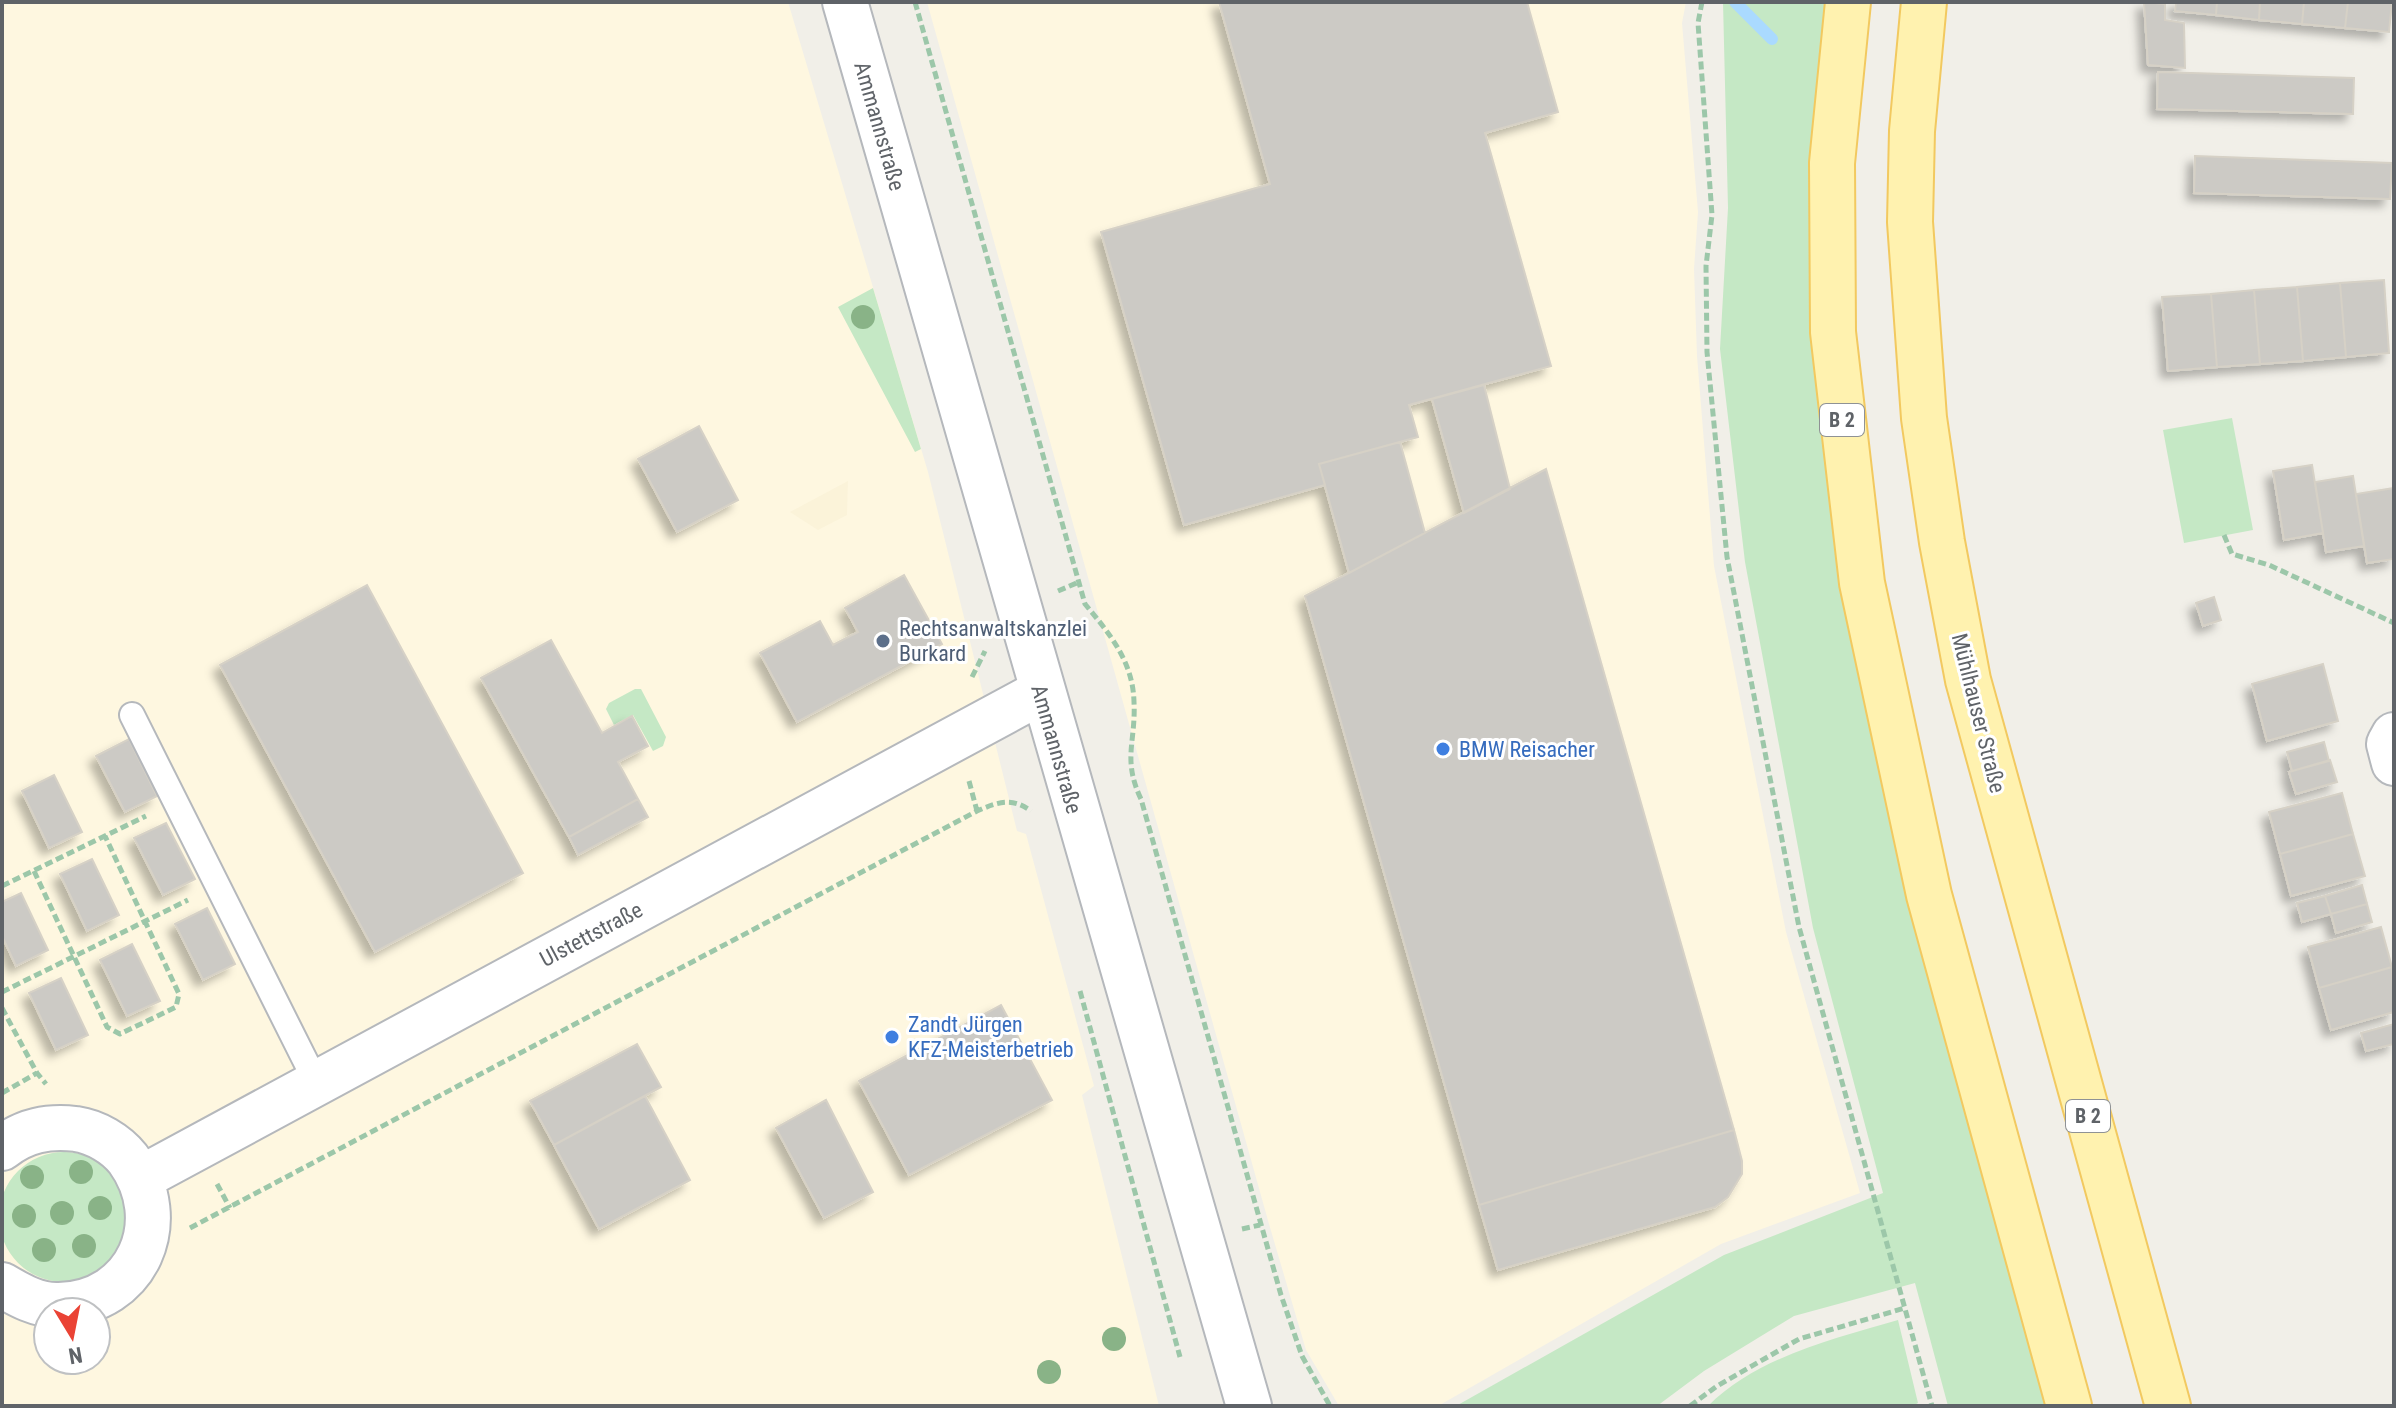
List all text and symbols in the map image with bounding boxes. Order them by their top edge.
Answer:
street label: Ammannstraße [849,59,910,193]
road number: B 2 [1820,404,1864,436]
place label: Rechtsanwaltskanzlei Burkard [899,616,1087,666]
street label: Mühlhauser Straße [1947,631,2010,795]
marker: Rechtsanwaltskanzlei Burkard [874,632,892,650]
street label: Ammannstraße [1026,682,1087,816]
place label: BMW Reisacher [1459,737,1595,762]
marker: BMW Reisacher [1434,740,1452,758]
street label: Ulstettstraße [536,897,647,972]
place label: Zandt Jürgen KFZ-Meisterbetrieb [908,1012,1074,1062]
marker: Zandt Jürgen KFZ-Meisterbetrieb [883,1028,901,1046]
road number: B 2 [2066,1100,2110,1132]
north arrow [32,1296,112,1376]
text: N [67,1342,84,1369]

